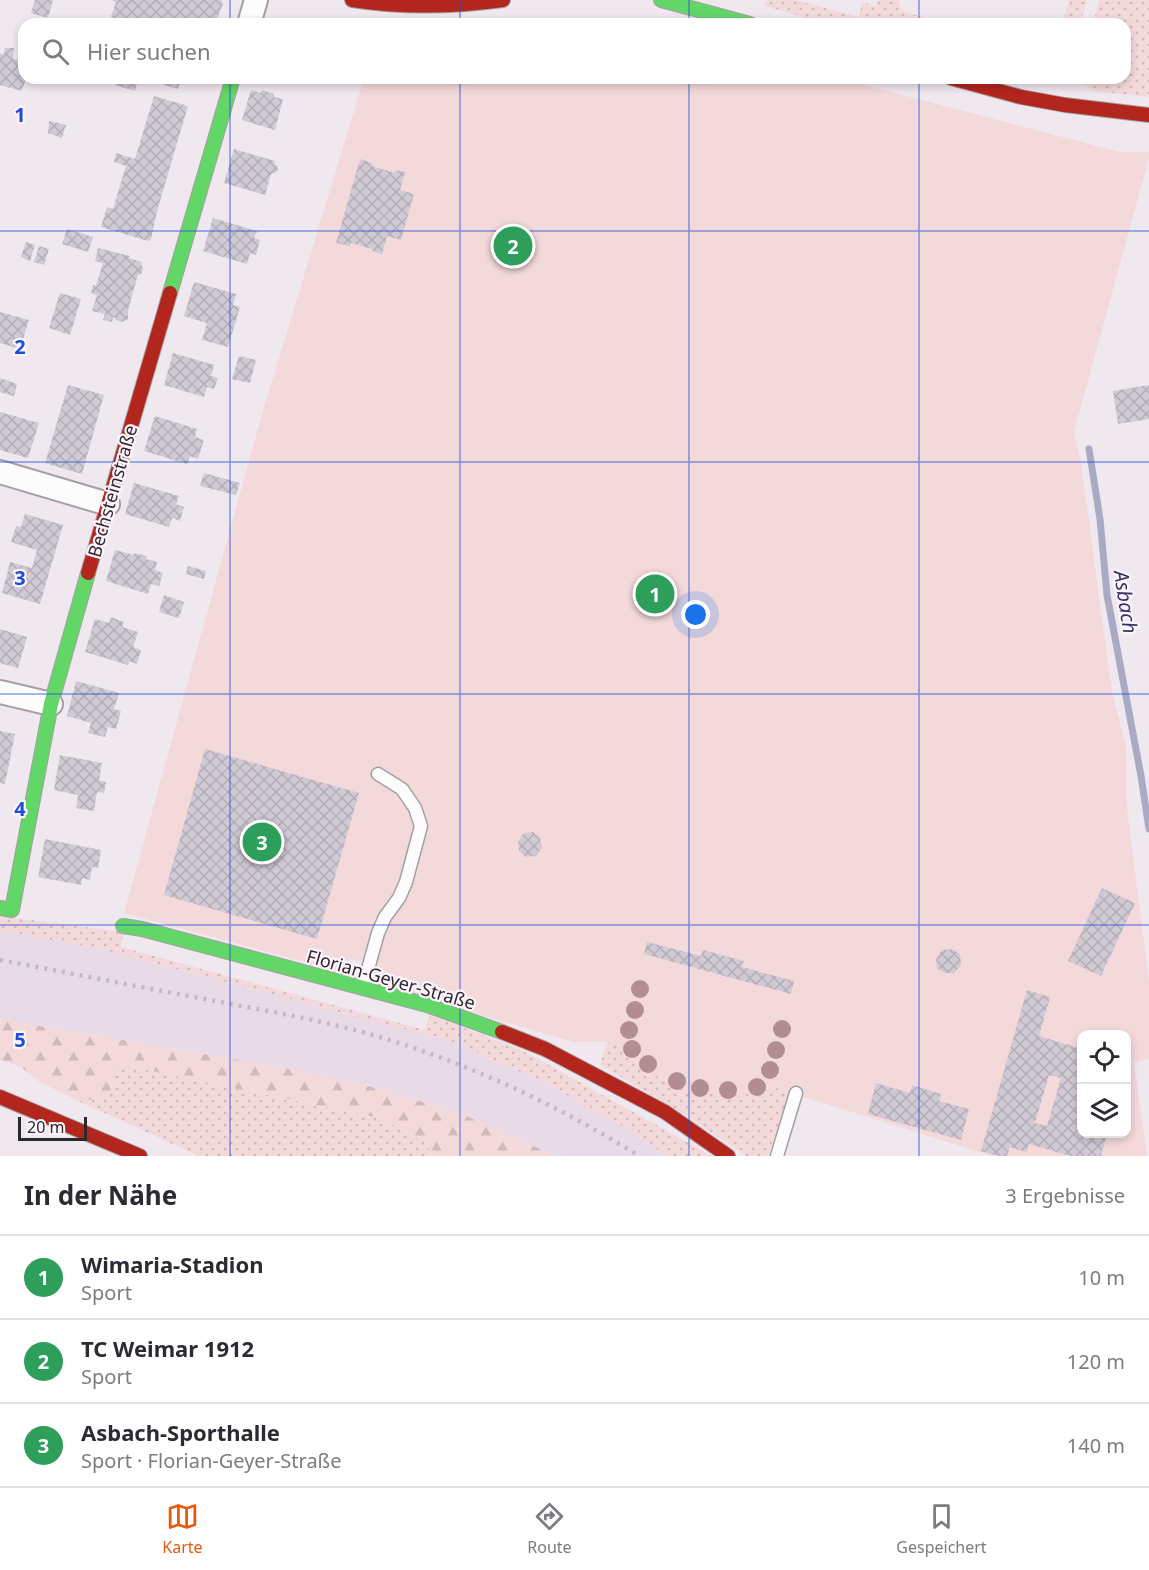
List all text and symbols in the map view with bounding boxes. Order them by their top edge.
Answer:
search box [18,18,1131,84]
icon: search [39,35,72,68]
text: Hier suchen [87,36,211,66]
text: 1 [14,101,26,128]
pin: 2 [494,224,532,268]
text: 2 [14,333,26,360]
street label: Bechsteinstraße [82,422,142,560]
text: 3 [14,564,26,591]
water label: Asbach [1107,567,1144,635]
pin: 1 [636,572,674,616]
your location [681,600,710,629]
text: 4 [14,795,26,822]
pin: 3 [242,820,282,864]
street label: Florian-Geyer-Straße [304,943,478,1015]
text: 5 [14,1026,26,1053]
map controls [1077,1030,1131,1138]
button: locate [1077,1030,1131,1084]
button: layers [1077,1084,1131,1138]
scale bar [18,1114,87,1142]
text: 20 m [27,1116,64,1138]
text: In der Nähe [24,1177,177,1213]
text: 3 Ergebnisse [1005,1182,1125,1209]
text: Wimaria-Stadion [81,1249,264,1279]
text: 1 [38,1264,49,1291]
text: 10 m [1078,1264,1125,1291]
text: Sport [81,1279,132,1306]
text: TC Weimar 1912 [81,1333,254,1363]
text: 2 [38,1348,49,1375]
text: 120 m [1067,1348,1125,1375]
text: Sport [81,1363,132,1390]
text: Asbach-Sporthalle [81,1417,280,1447]
text: 3 [38,1432,49,1459]
text: 140 m [1067,1432,1125,1459]
text: Sport · Florian-Geyer-Straße [81,1447,342,1474]
tab: Karte [162,1500,203,1558]
tab: Route [527,1500,572,1558]
tab: Gespeichert [896,1500,987,1558]

